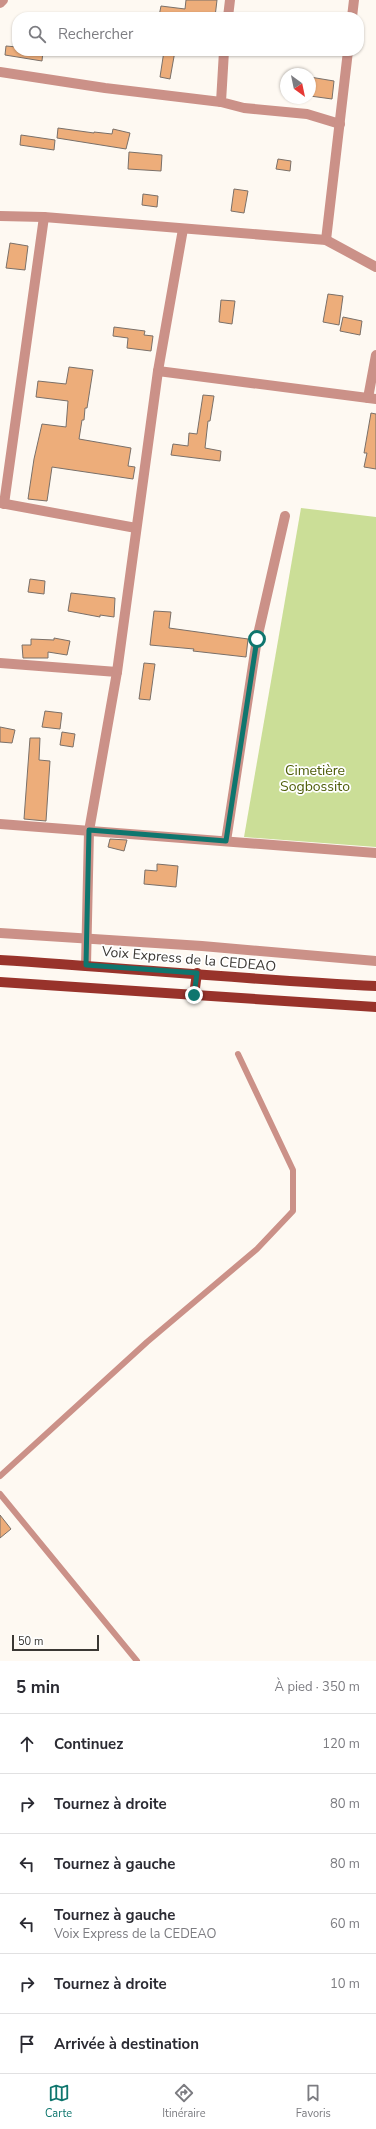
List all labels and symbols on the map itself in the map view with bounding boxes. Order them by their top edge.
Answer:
north arrow [280,68,316,104]
route start [248,630,266,648]
park label: Cimetière Sogbossito [280,761,350,796]
street label: Voix Express de la CEDEAO [100,942,277,976]
route end [185,986,203,1004]
scale bar [12,1633,99,1652]

